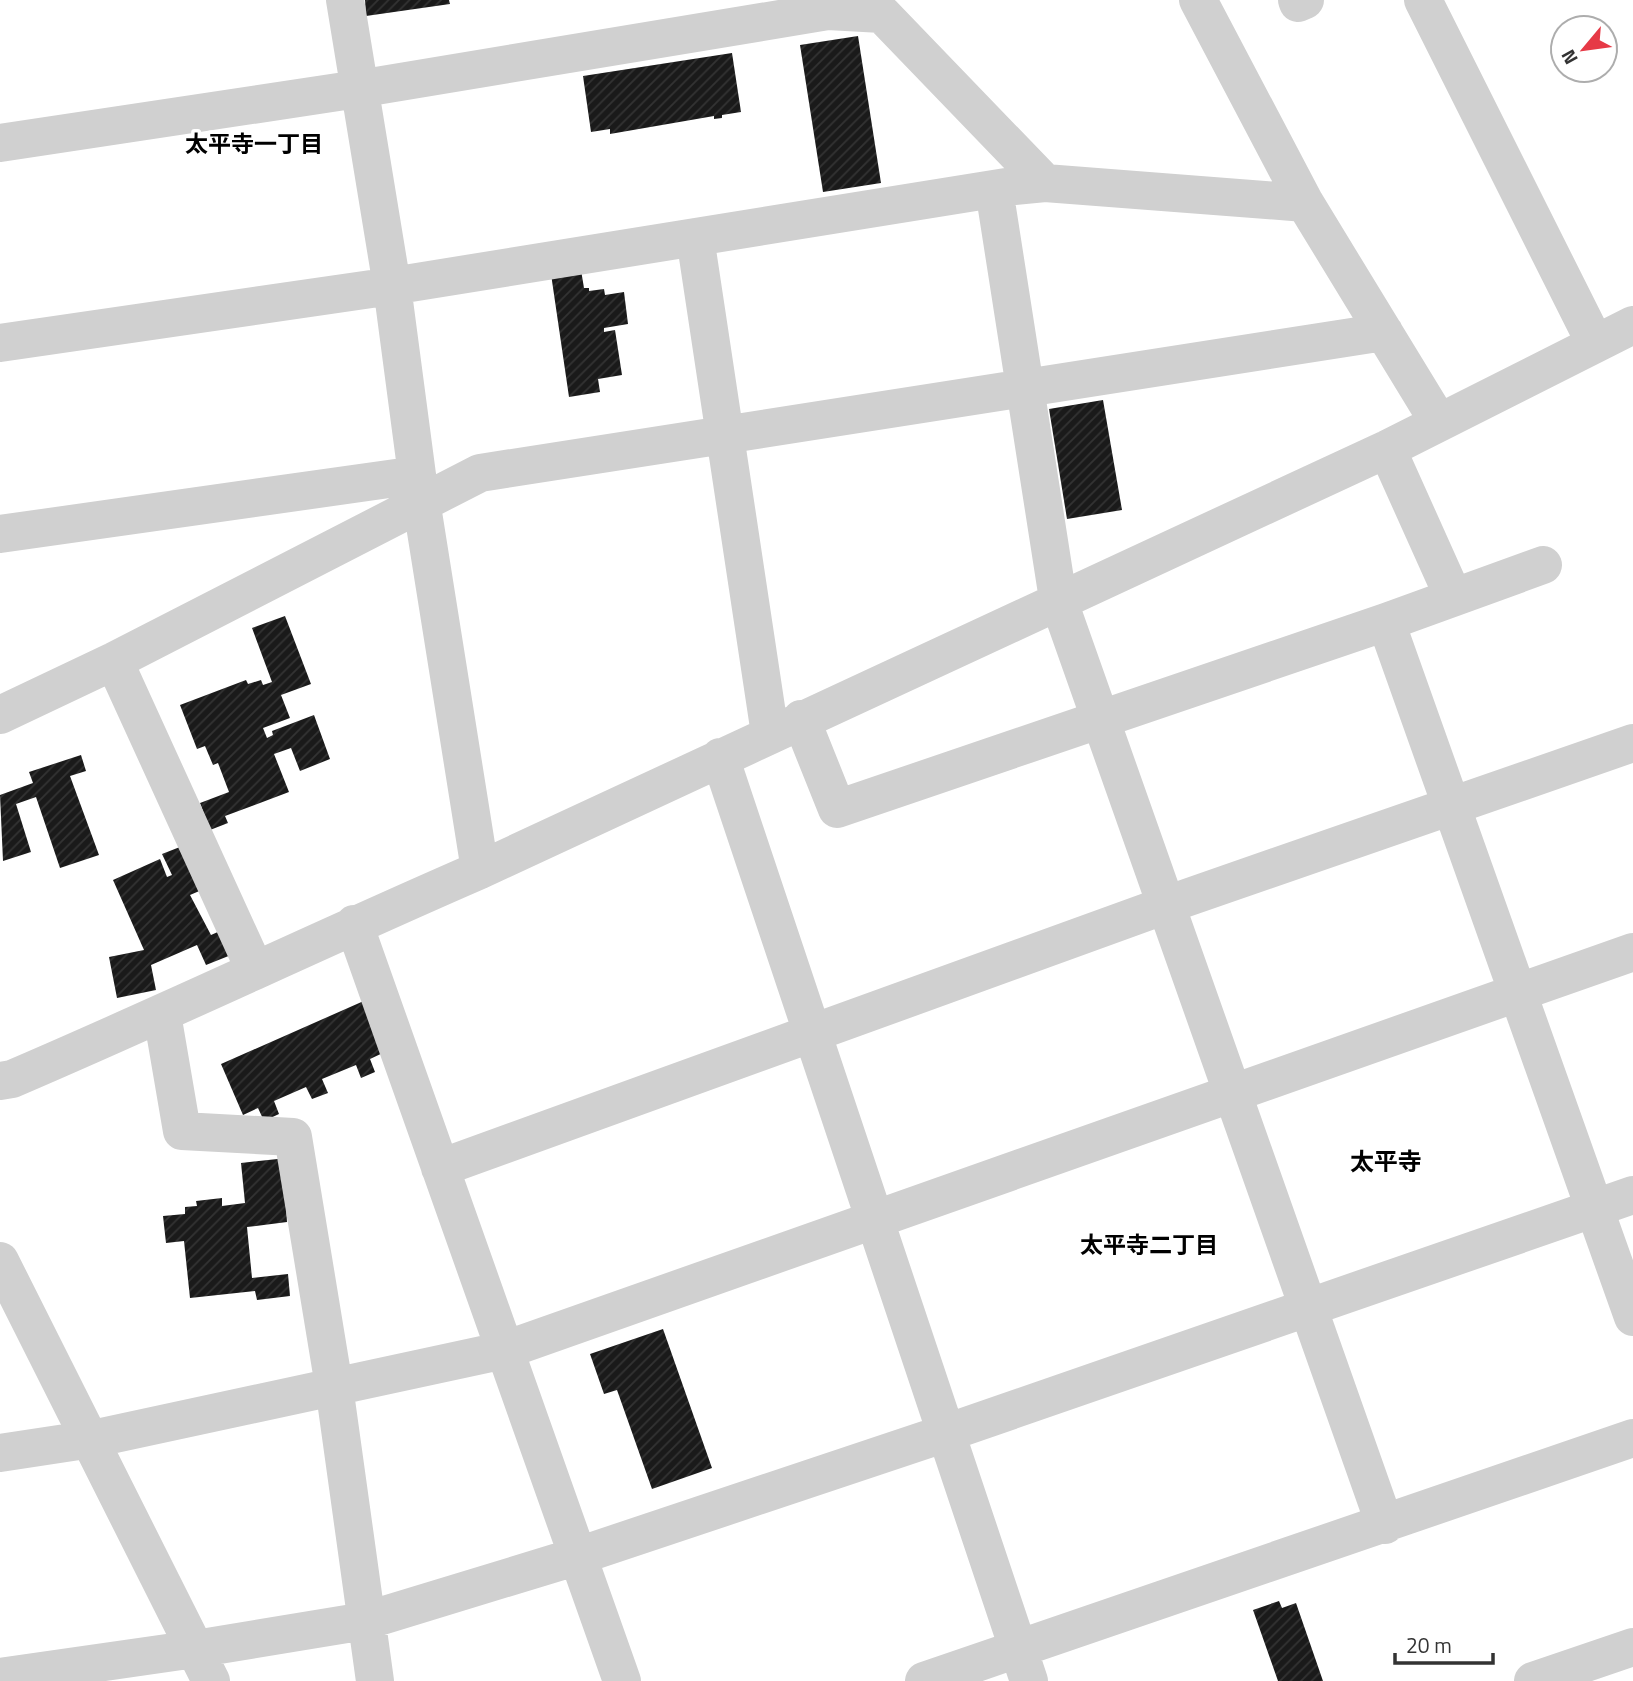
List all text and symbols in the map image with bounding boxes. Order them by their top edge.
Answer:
north arrow [1549,14,1619,84]
text: N [1553,45,1585,70]
district label: 太平寺一丁目 [185,126,323,161]
district label: 太平寺 [1350,1143,1422,1179]
district label: 太平寺二丁目 [1080,1227,1218,1262]
scale bar [1395,1622,1493,1666]
text: 20 m [1406,1629,1452,1661]

